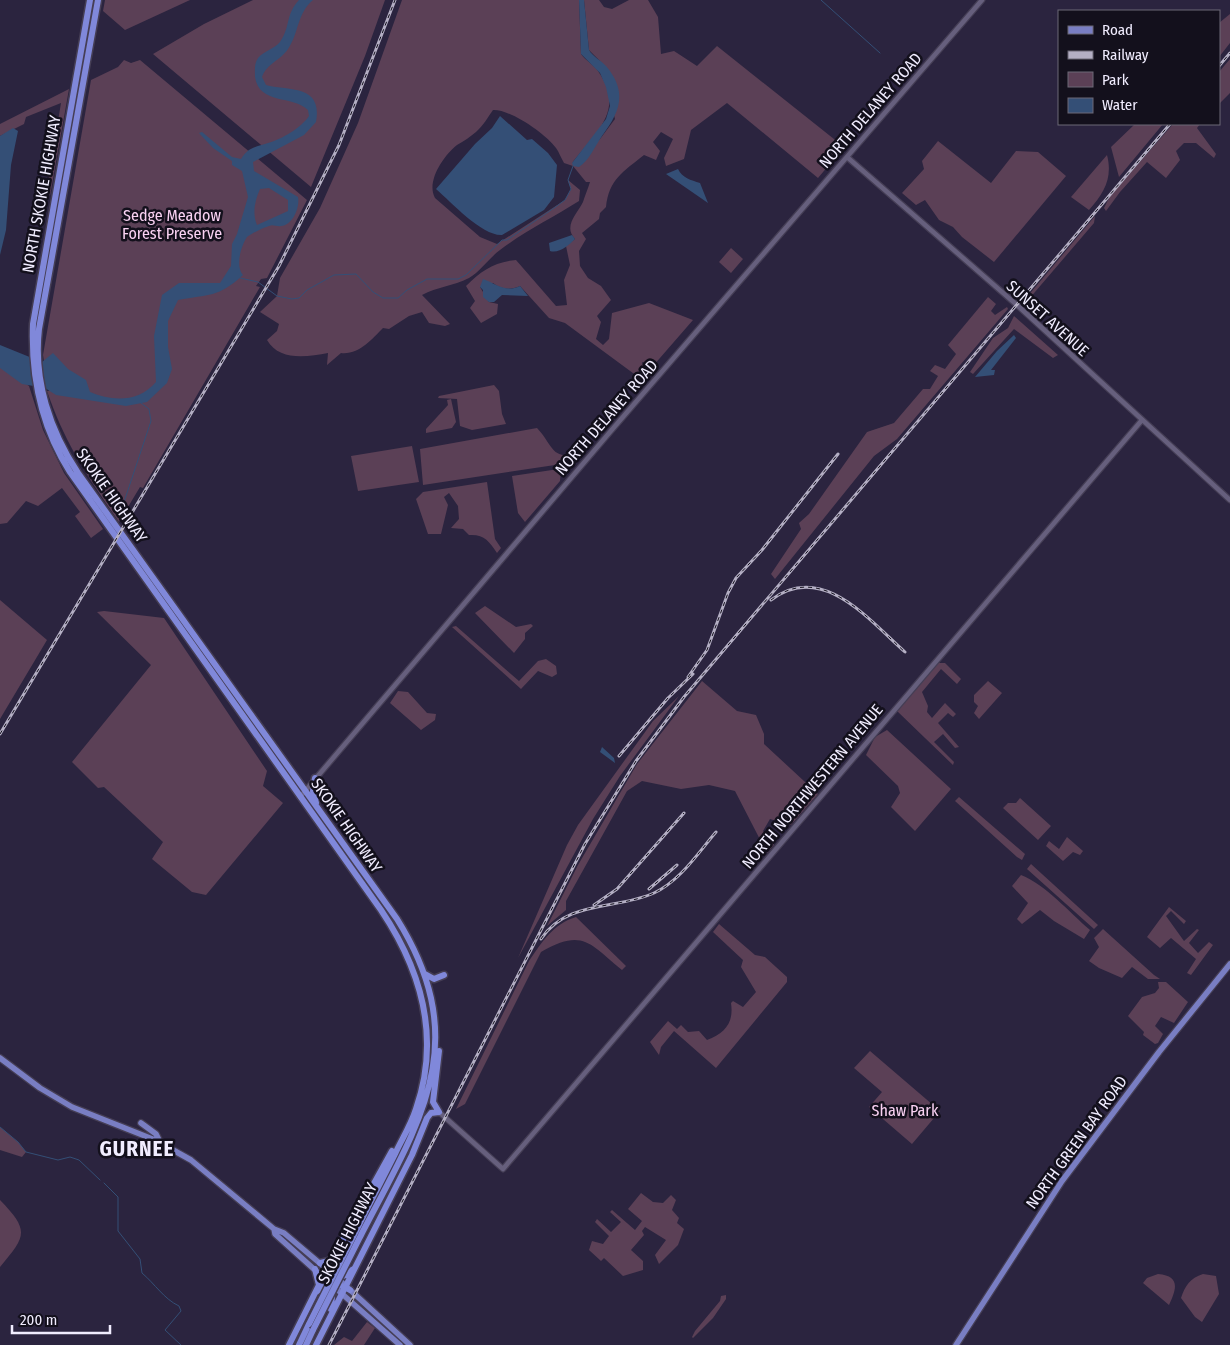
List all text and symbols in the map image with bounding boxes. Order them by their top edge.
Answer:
legend [1058,10,1220,125]
text: Road [1102,21,1133,39]
text: Railway [1102,46,1149,64]
street label: NORTH DELANEY ROAD [815,49,926,172]
text: Park [1102,71,1129,89]
text: Water [1102,96,1138,114]
street label: NORTH SKOKIE HIGHWAY [18,114,65,274]
park label: Sedge Meadow Forest Preserve [122,206,222,243]
street label: SUNSET AVENUE [1003,276,1093,360]
street label: NORTH DELANEY ROAD [551,356,662,479]
street label: SKOKIE HIGHWAY [72,445,151,546]
street label: NORTH NORTHWESTERN AVENUE [738,700,887,872]
street label: SKOKIE HIGHWAY [307,775,386,876]
street label: NORTH GREEN BAY ROAD [1022,1072,1131,1212]
park label: Shaw Park [872,1101,939,1120]
district label: GURNEE [99,1136,175,1162]
street label: SKOKIE HIGHWAY [314,1180,381,1287]
scale bar [12,1302,110,1334]
text: 200 m [20,1311,57,1329]

